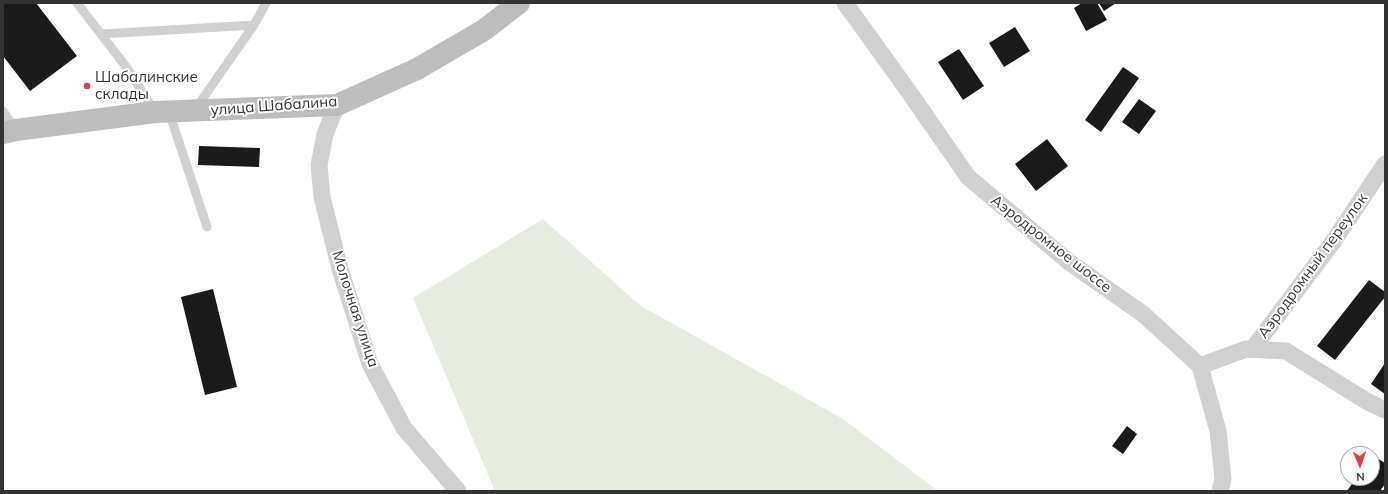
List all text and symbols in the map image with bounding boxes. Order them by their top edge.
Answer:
place label: Шабалинские склады [95,68,198,103]
marker: Шабалинские склады [82,81,92,91]
street label: улица Шабалина [210,93,338,119]
street label: Аэродромный переулок [1254,190,1372,342]
street label: Аэродромное шоссе [987,191,1115,297]
street label: Молочная улица [328,248,382,370]
north arrow [1340,446,1380,486]
text: N [1356,470,1365,484]

